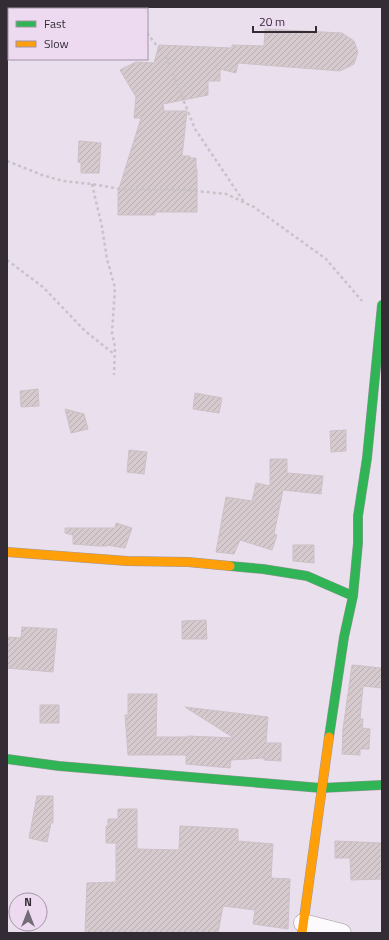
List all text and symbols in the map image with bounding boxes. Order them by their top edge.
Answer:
legend [8,8,148,60]
scale bar [253,8,316,34]
text: 20 m [259,12,285,31]
text: Fast [44,14,67,33]
text: Slow [44,34,69,53]
north arrow [8,892,48,932]
text: N [24,894,32,910]

